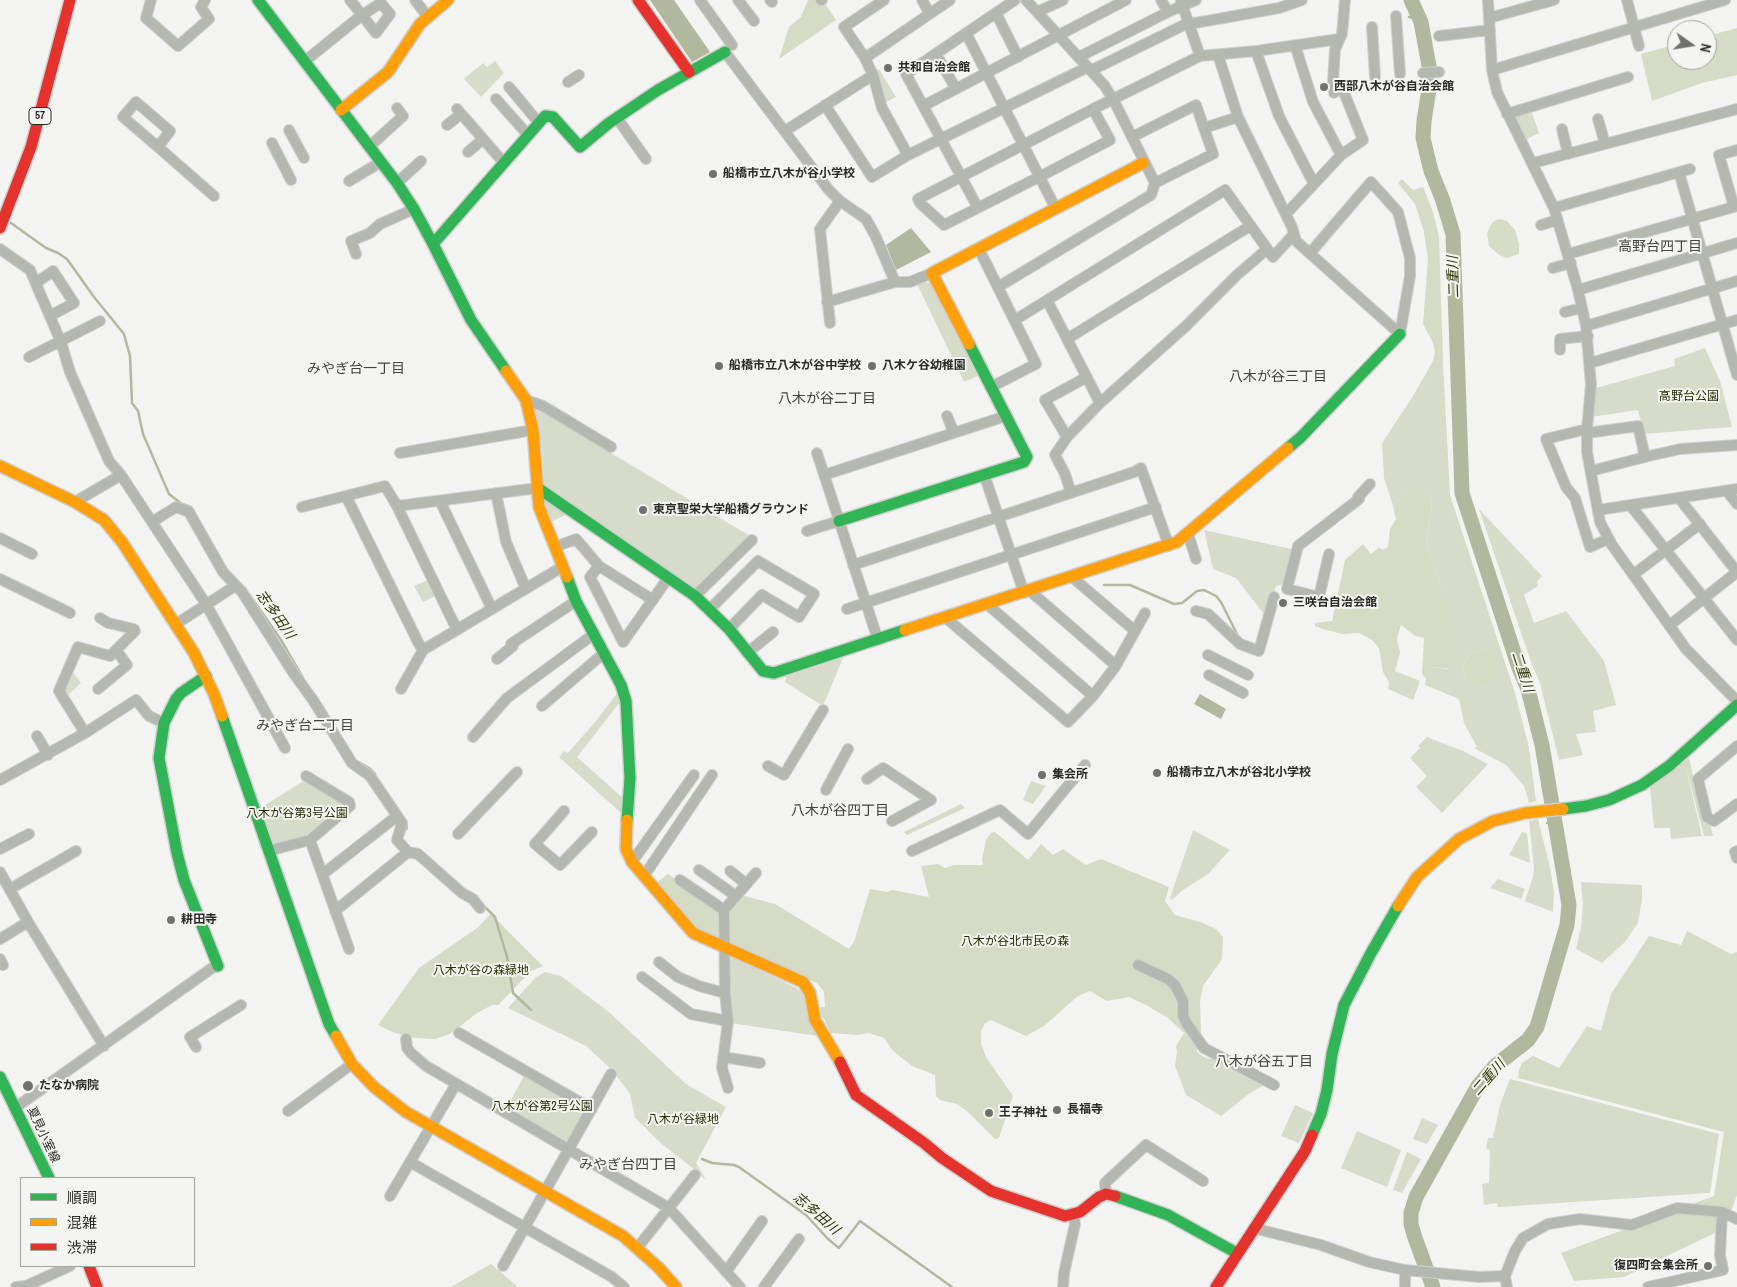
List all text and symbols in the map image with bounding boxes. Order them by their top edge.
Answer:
north arrow [1667,20,1717,70]
text: N [1696,42,1715,54]
place label: 共和自治会館 [898,61,970,75]
marker: 共和自治会館 [882,62,894,74]
place label: 西部八木が谷自治会館 [1334,80,1454,94]
marker: 西部八木が谷自治会館 [1318,81,1330,93]
road number: 57 [29,108,51,124]
place label: 船橋市立八木が谷小学校 [723,167,855,181]
marker: 船橋市立八木が谷小学校 [707,168,719,180]
district label: 高野台四丁目 [1618,239,1702,255]
water label: 二重川 [1445,256,1463,298]
place label: 船橋市立八木が谷中学校 [729,359,861,373]
place label: 八木ケ谷幼稚園 [882,359,966,373]
marker: 船橋市立八木が谷中学校 [713,360,725,372]
marker: 八木ケ谷幼稚園 [866,360,878,372]
district label: みやぎ台一丁目 [307,361,405,377]
district label: 八木が谷三丁目 [1229,369,1327,385]
park label: 高野台公園 [1659,390,1719,404]
district label: 八木が谷二丁目 [778,391,876,407]
place label: 東京聖栄大学船橋グラウンド [653,503,809,517]
marker: 東京聖栄大学船橋グラウンド [637,504,649,516]
water label: 志多田川 [252,587,298,643]
place label: 三咲台自治会館 [1293,596,1377,610]
marker: 三咲台自治会館 [1277,597,1289,609]
water label: 二重川 [1508,649,1536,695]
district label: みやぎ台二丁目 [256,718,354,734]
place label: 船橋市立八木が谷北小学校 [1167,766,1311,780]
marker: 船橋市立八木が谷北小学校 [1151,767,1163,779]
place label: 集会所 [1052,768,1088,782]
marker: 集会所 [1036,769,1048,781]
district label: 八木が谷四丁目 [791,803,889,819]
park label: 八木が谷第3号公園 [246,807,348,821]
place label: 耕田寺 [181,913,217,927]
marker: 耕田寺 [165,914,177,926]
park label: 八木が谷北市民の森 [961,935,1069,949]
park label: 八木が谷の森緑地 [433,964,529,978]
district label: 八木が谷五丁目 [1215,1054,1313,1070]
water label: 二重川 [1469,1057,1509,1099]
marker: たなか病院 [21,1079,35,1093]
place label: たなか病院 [39,1079,99,1093]
park label: 八木が谷第2号公園 [491,1100,593,1114]
place label: 長福寺 [1067,1103,1103,1117]
marker: 長福寺 [1051,1104,1063,1116]
street label: 夏見小室線 [24,1105,62,1165]
place label: 王子神社 [999,1106,1047,1120]
marker: 王子神社 [983,1107,995,1119]
park label: 八木が谷緑地 [647,1113,719,1127]
district label: みやぎ台四丁目 [579,1157,677,1173]
legend [20,1177,195,1267]
text: 順調 [67,1187,97,1208]
water label: 志多田川 [789,1189,843,1239]
text: 混雑 [67,1212,97,1233]
text: 渋滞 [67,1237,97,1258]
place label: 復四町会集会所 [1614,1259,1698,1273]
marker: 復四町会集会所 [1702,1260,1714,1272]

